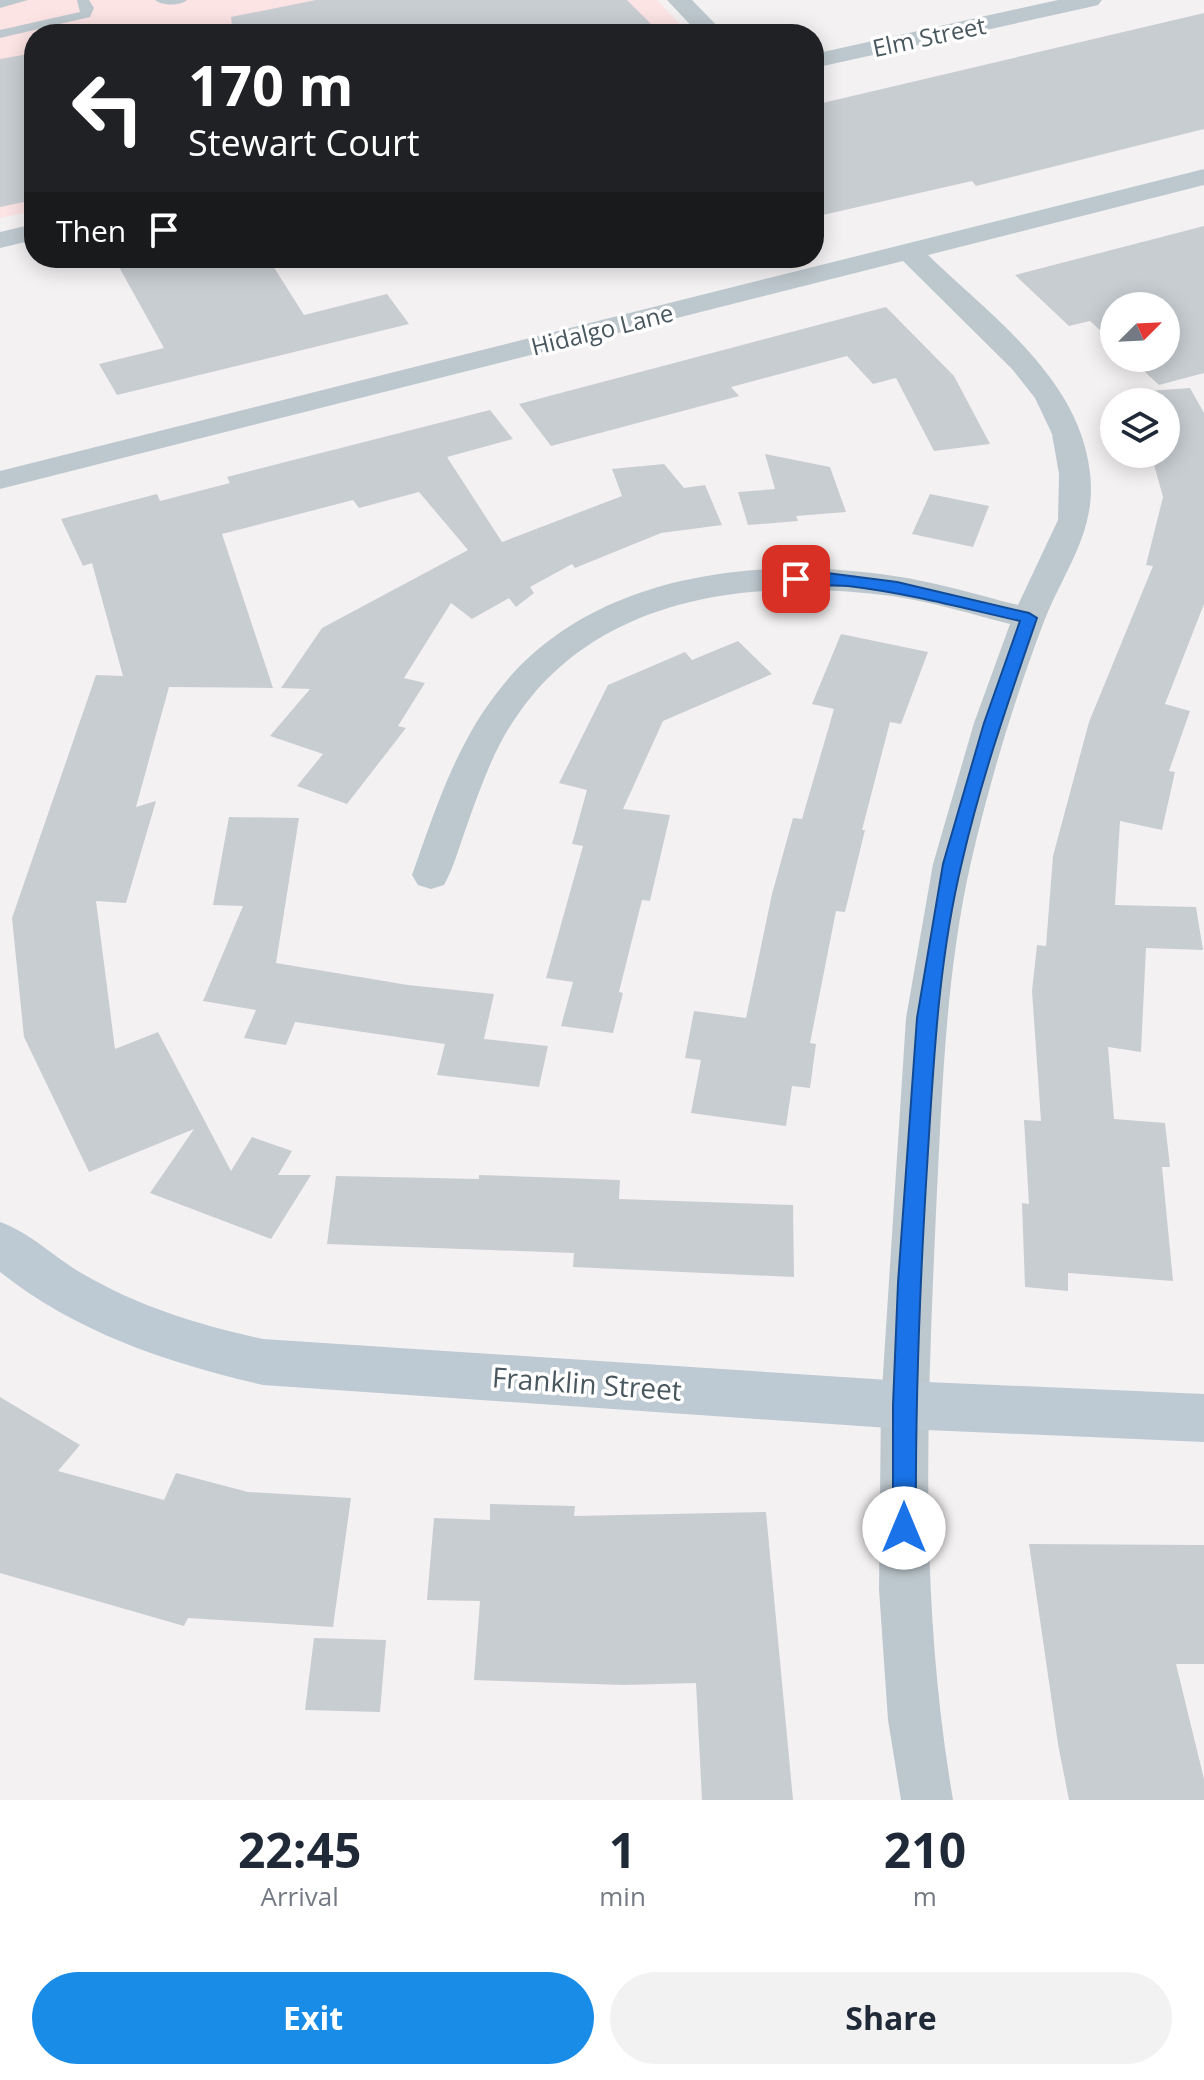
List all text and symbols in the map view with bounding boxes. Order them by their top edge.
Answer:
street label: Elm Street [869,8,989,64]
text: 170 m [188,46,354,122]
icon: left [56,56,160,160]
text: Stewart Court [188,118,420,167]
icon: arrive [142,208,186,252]
text: Then [56,210,126,251]
north arrow [1100,292,1180,372]
map controls [1100,292,1180,468]
street label: Hidalgo Lane [527,295,677,363]
button: layers [1100,388,1180,468]
pin [762,545,830,613]
icon: arrive [774,557,818,601]
street label: Franklin Street [491,1357,683,1409]
position arrow [862,1486,946,1570]
text: 22:45 [238,1817,361,1882]
text: 1 [609,1817,636,1882]
text: 210 [884,1817,966,1882]
text: Arrival [260,1878,339,1914]
text: min [599,1878,646,1914]
text: m [913,1878,937,1914]
button: Exit [32,1972,594,2064]
button: Share [610,1972,1172,2064]

